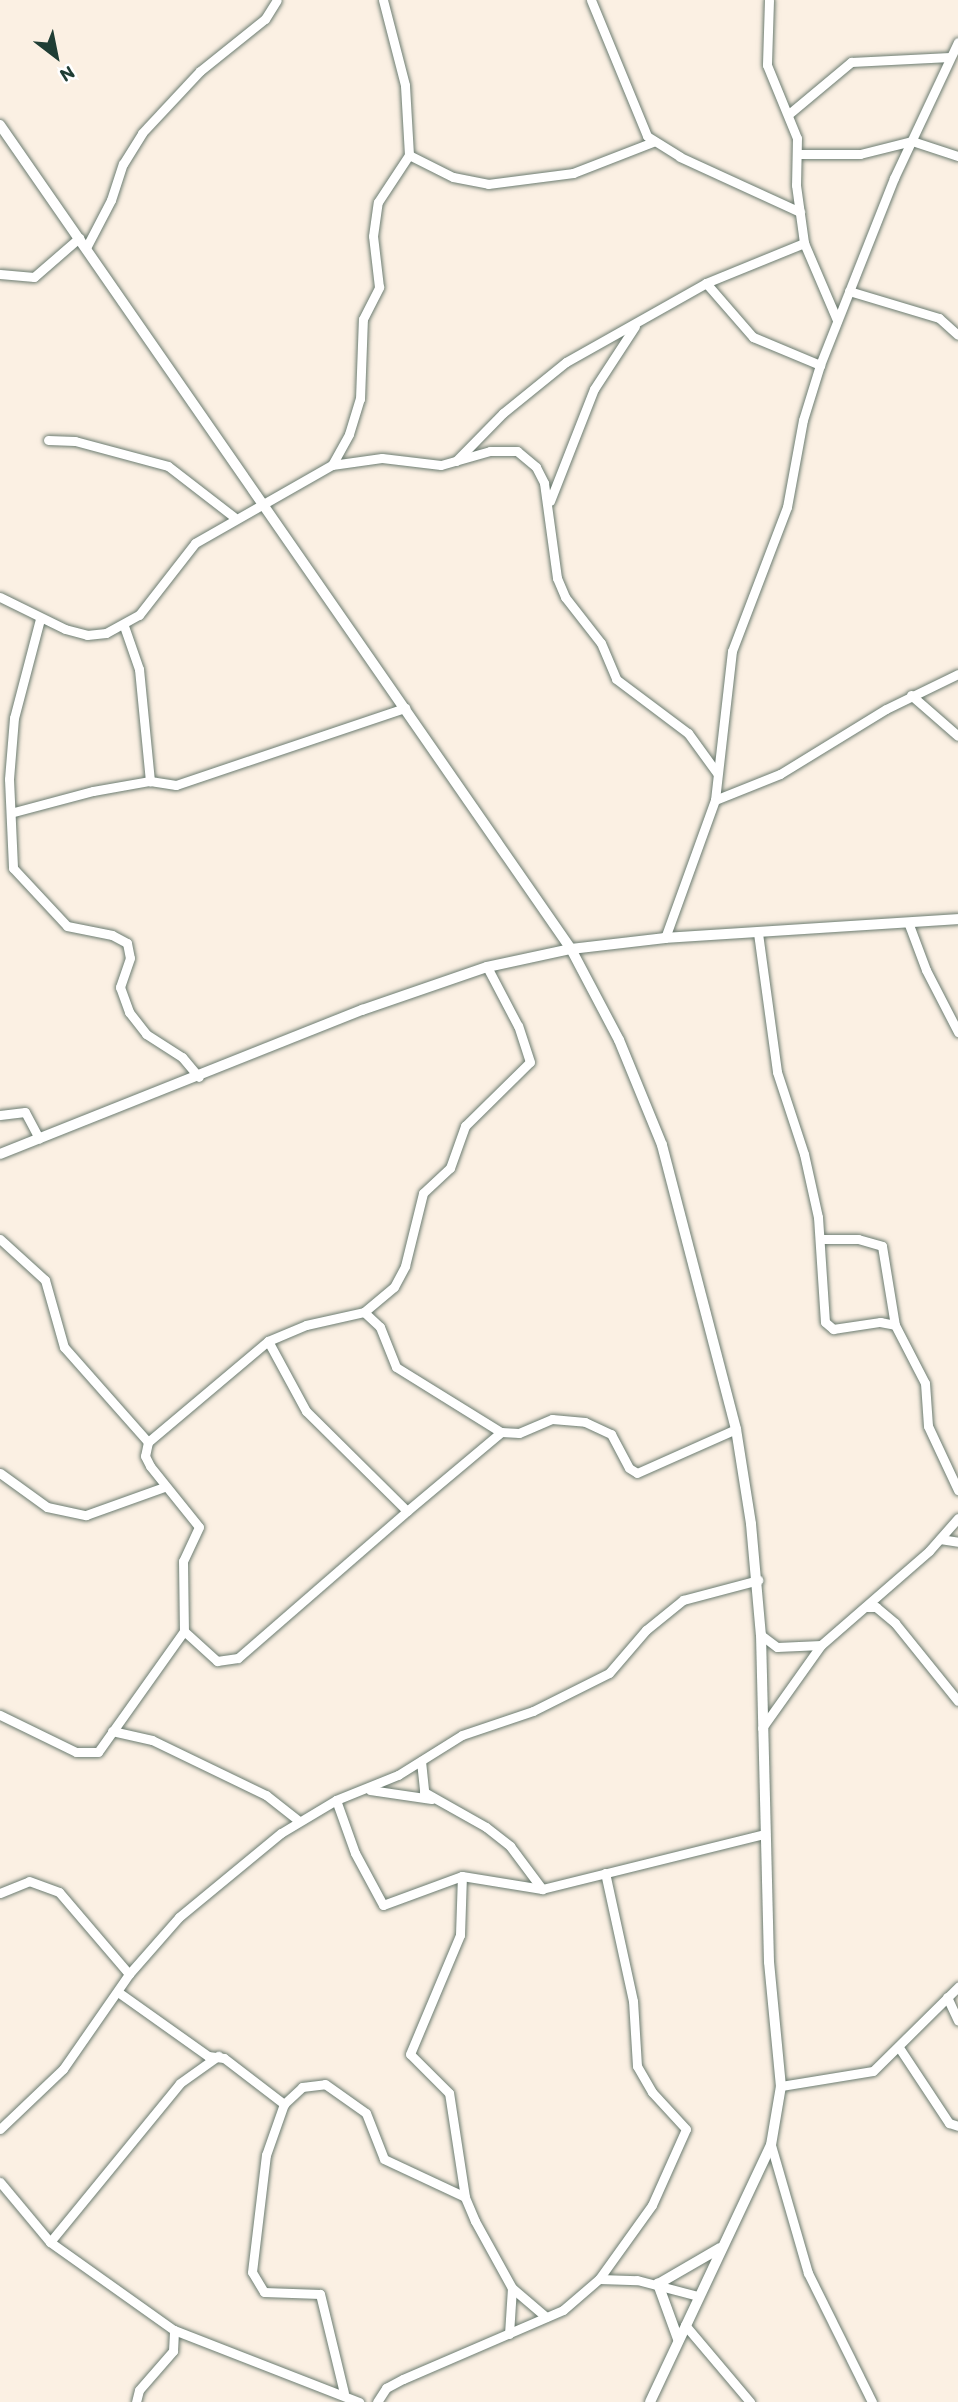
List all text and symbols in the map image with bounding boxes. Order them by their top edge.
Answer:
north arrow [21,21,91,91]
text: N [56,61,79,87]

